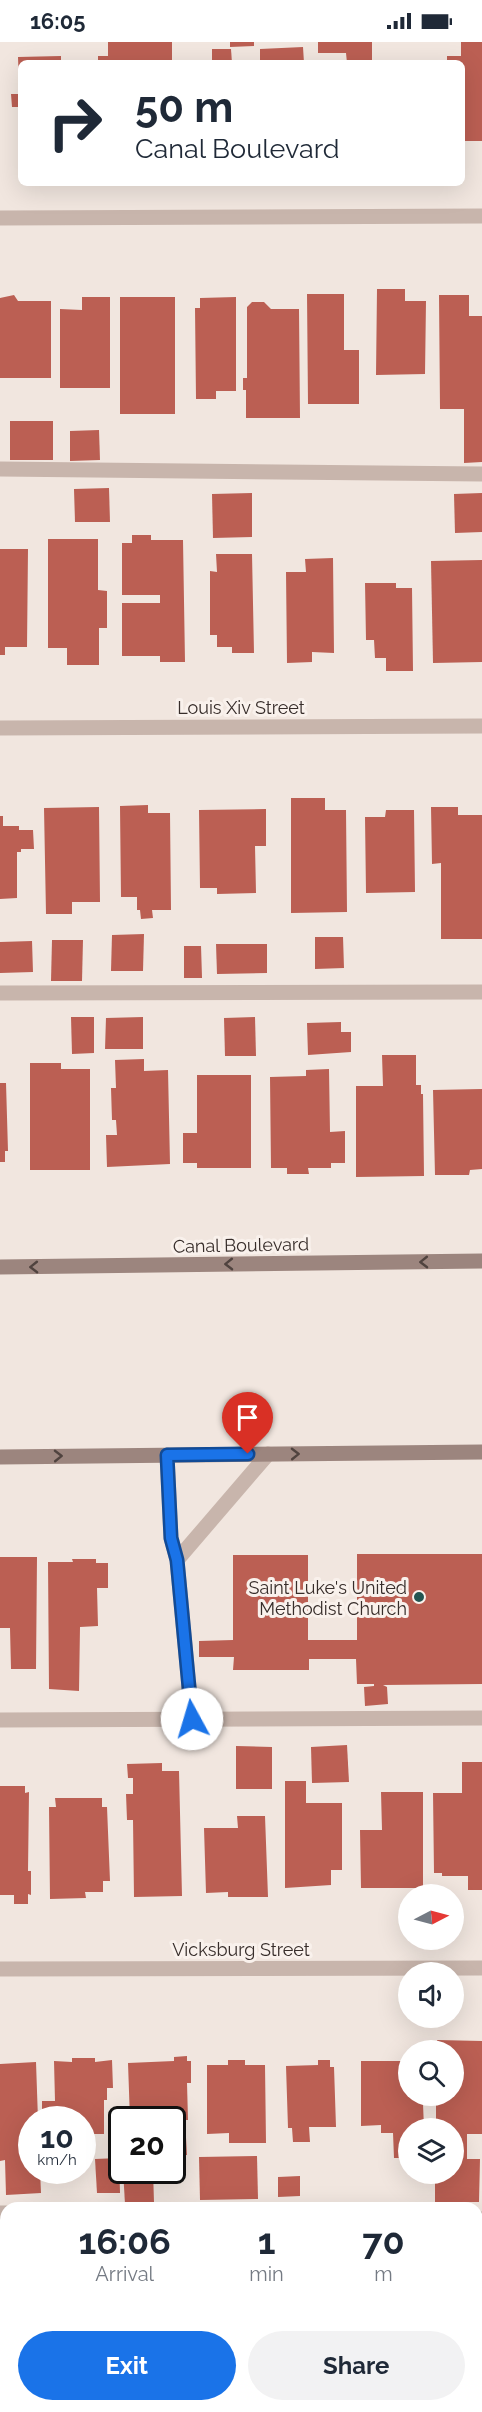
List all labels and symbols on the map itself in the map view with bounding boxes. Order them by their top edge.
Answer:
street label: Louis Xiv Street [177,697,305,718]
street label: Canal Boulevard [173,1233,309,1257]
one-way arrow [419,1256,428,1268]
one-way arrow [224,1258,233,1270]
one-way arrow [29,1261,38,1273]
pin [222,1392,273,1454]
one-way arrow [291,1448,300,1460]
one-way arrow [54,1450,63,1463]
place label: Saint Luke's United Methodist Church [249,1577,407,1619]
marker: Saint Luke's United Methodist Church [412,1590,426,1604]
position arrow [160,1687,224,1751]
north arrow [398,1884,464,1950]
street label: Vicksburg Street [172,1939,310,1960]
speed limit sign: 20 [108,2106,186,2184]

